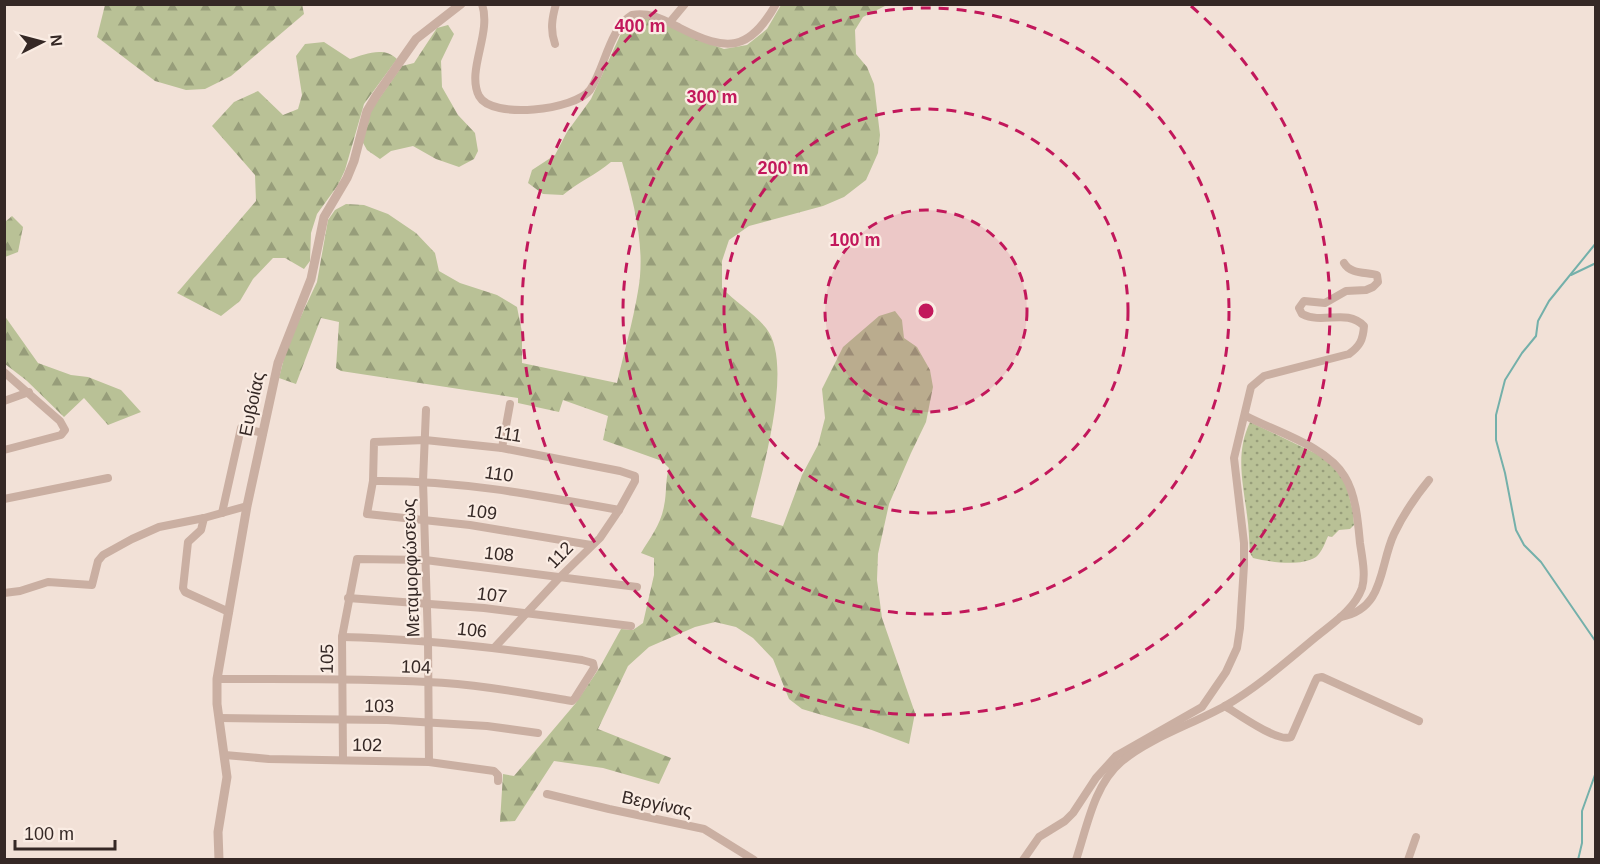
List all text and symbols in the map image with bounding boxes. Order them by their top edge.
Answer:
north arrow [12,12,72,72]
text: 400 m [614,16,666,36]
text: N [47,34,65,47]
text: 300 m [686,87,738,107]
text: 200 m [757,158,809,178]
text: 100 m [829,230,881,250]
centre of rings [916,301,936,321]
street label: Ευβοίας [235,370,269,438]
street label: 111 [493,422,523,446]
street label: 110 [483,462,515,486]
street label: Μεταμορφώσεως [399,498,423,638]
street label: 109 [466,500,498,524]
street label: 112 [543,538,577,572]
street label: 108 [483,542,515,566]
street label: 107 [476,583,508,607]
street label: 106 [456,618,488,642]
street label: 105 [317,644,337,674]
street label: 104 [401,656,431,678]
street label: 103 [364,696,394,716]
street label: 102 [352,735,382,755]
street label: Βεργίνας [620,787,694,821]
scale bar [15,813,116,851]
text: 100 m [24,824,74,844]

